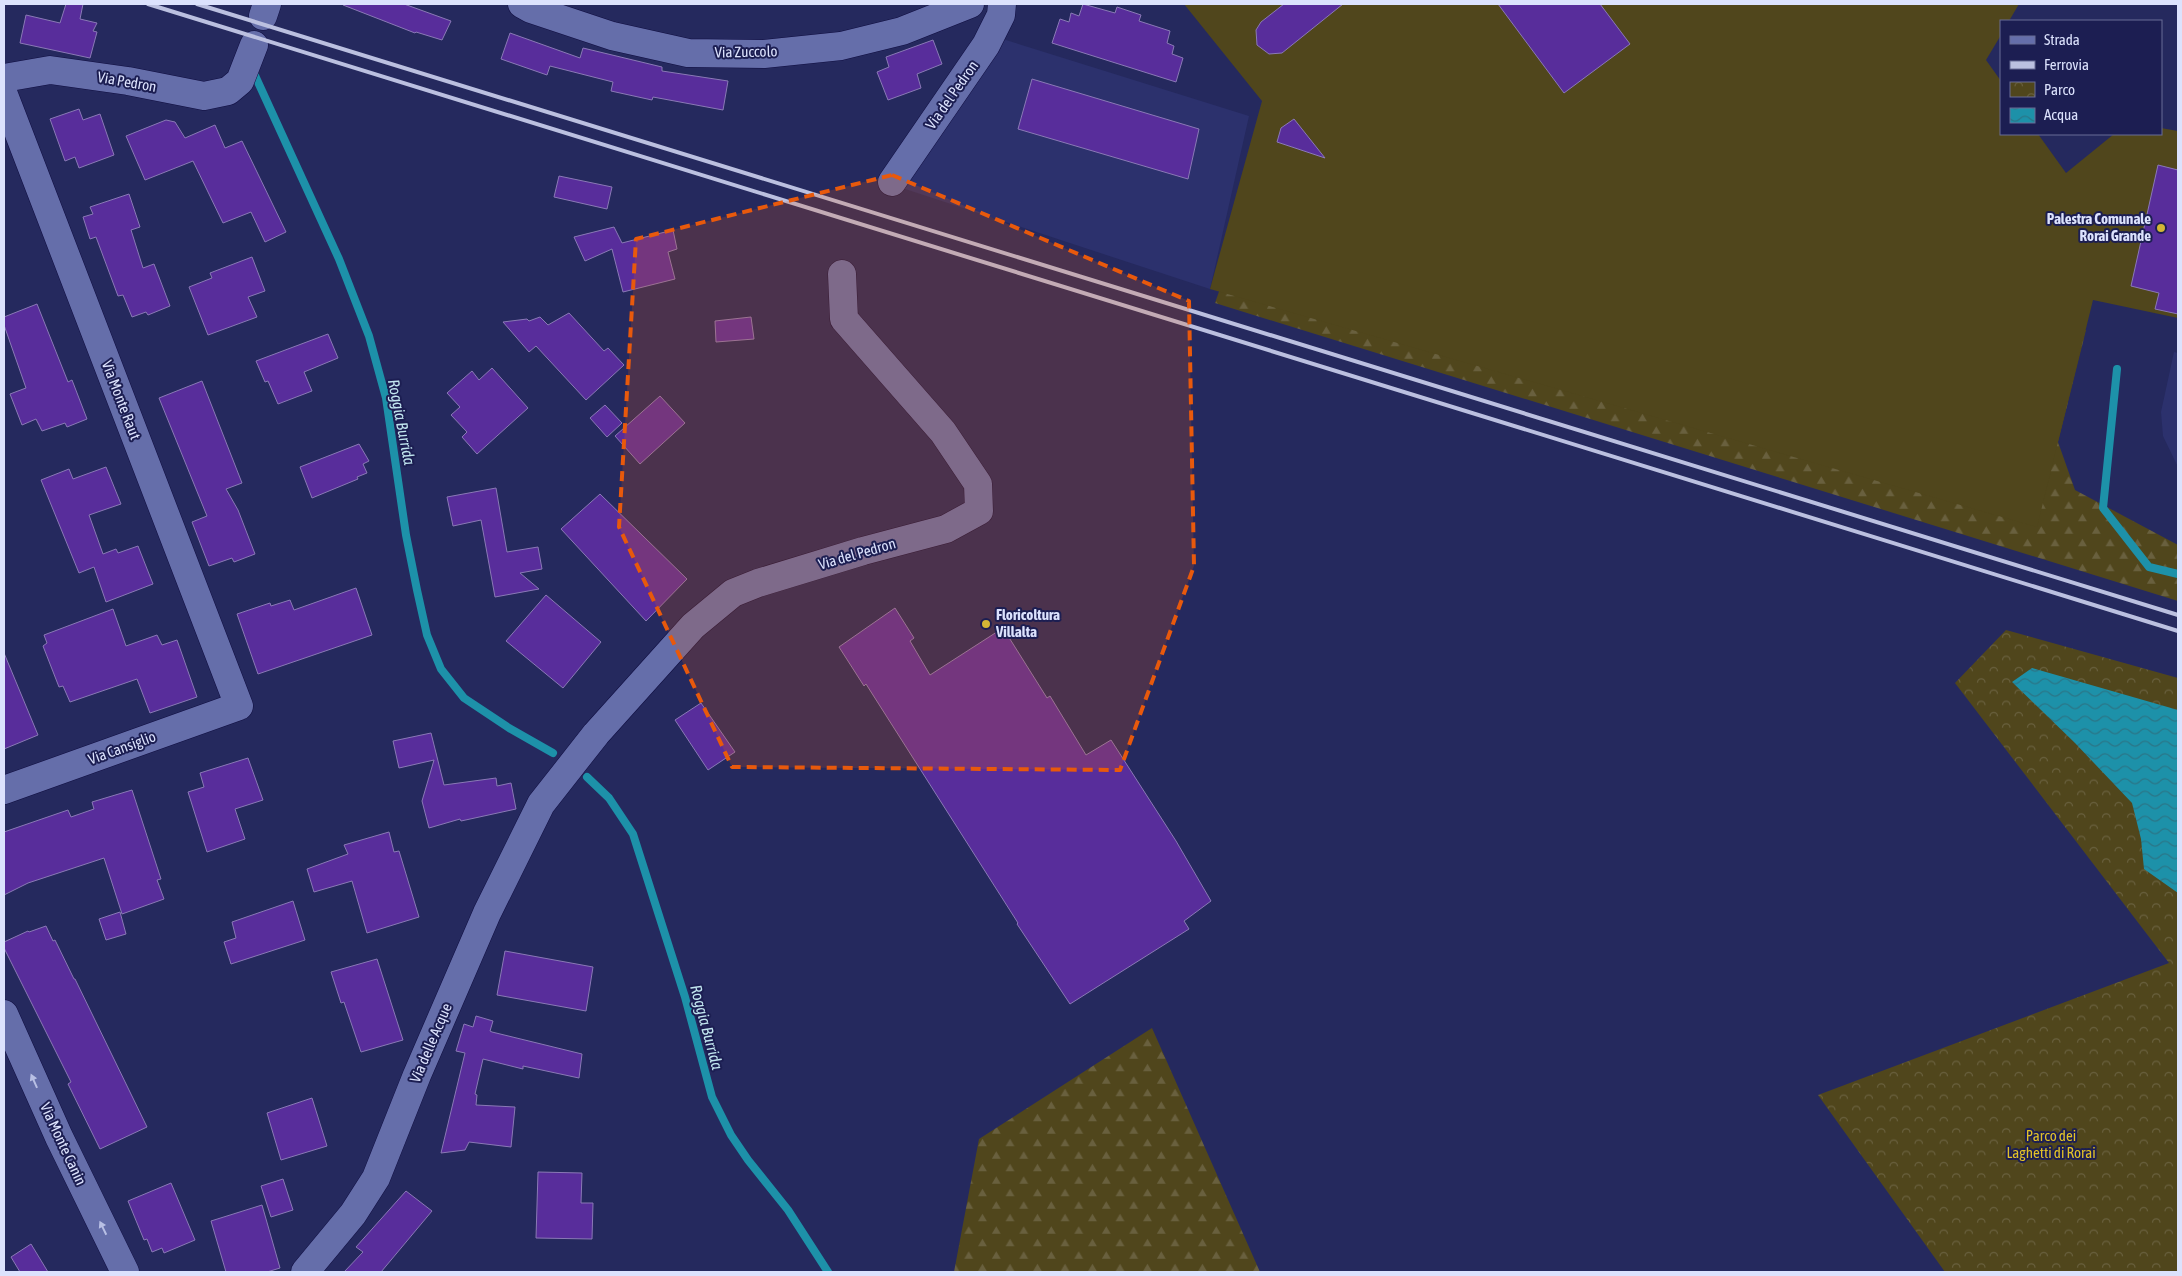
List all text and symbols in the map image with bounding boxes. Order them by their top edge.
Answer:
legend [2000,20,2162,135]
text: Strada [2044,31,2080,48]
street label: Via Zuccolo [714,42,778,61]
text: Ferrovia [2044,56,2089,73]
street label: Via del Pedron [922,57,981,132]
street label: Via Pedron [96,68,158,95]
text: Parco [2044,81,2075,98]
text: Acqua [2044,106,2078,123]
place label: Palestra Comunale Rorai Grande [2047,210,2151,244]
marker: Palestra Comunale Rorai Grande [2155,222,2167,234]
street label: Via Monte Raut [99,358,144,442]
water label: Roggia Burrida [384,378,419,467]
street label: Via del Pedron [816,534,897,573]
place label: Floricoltura Villalta [995,606,1060,640]
marker: Floricoltura Villalta [980,618,992,630]
street label: Via Cansiglio [86,727,158,768]
water label: Roggia Burrida [686,983,727,1072]
street label: Via delle Acque [406,1000,455,1085]
one-way arrow [29,1074,37,1088]
street label: Via Monte Canin [37,1100,90,1188]
park label: Parco dei Laghetti di Rorai [2006,1127,2096,1161]
one-way arrow [99,1221,107,1236]

